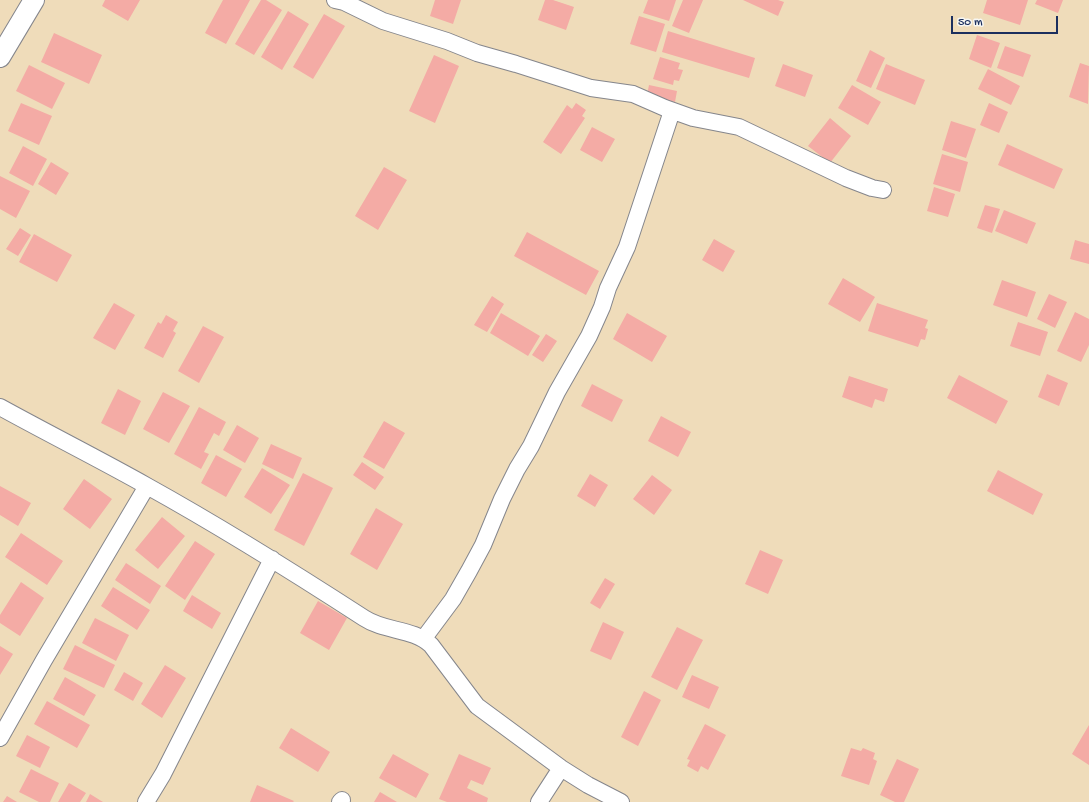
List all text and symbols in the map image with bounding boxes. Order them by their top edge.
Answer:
scale bar [953,8,1060,34]
text: 50 m [958,16,983,30]

